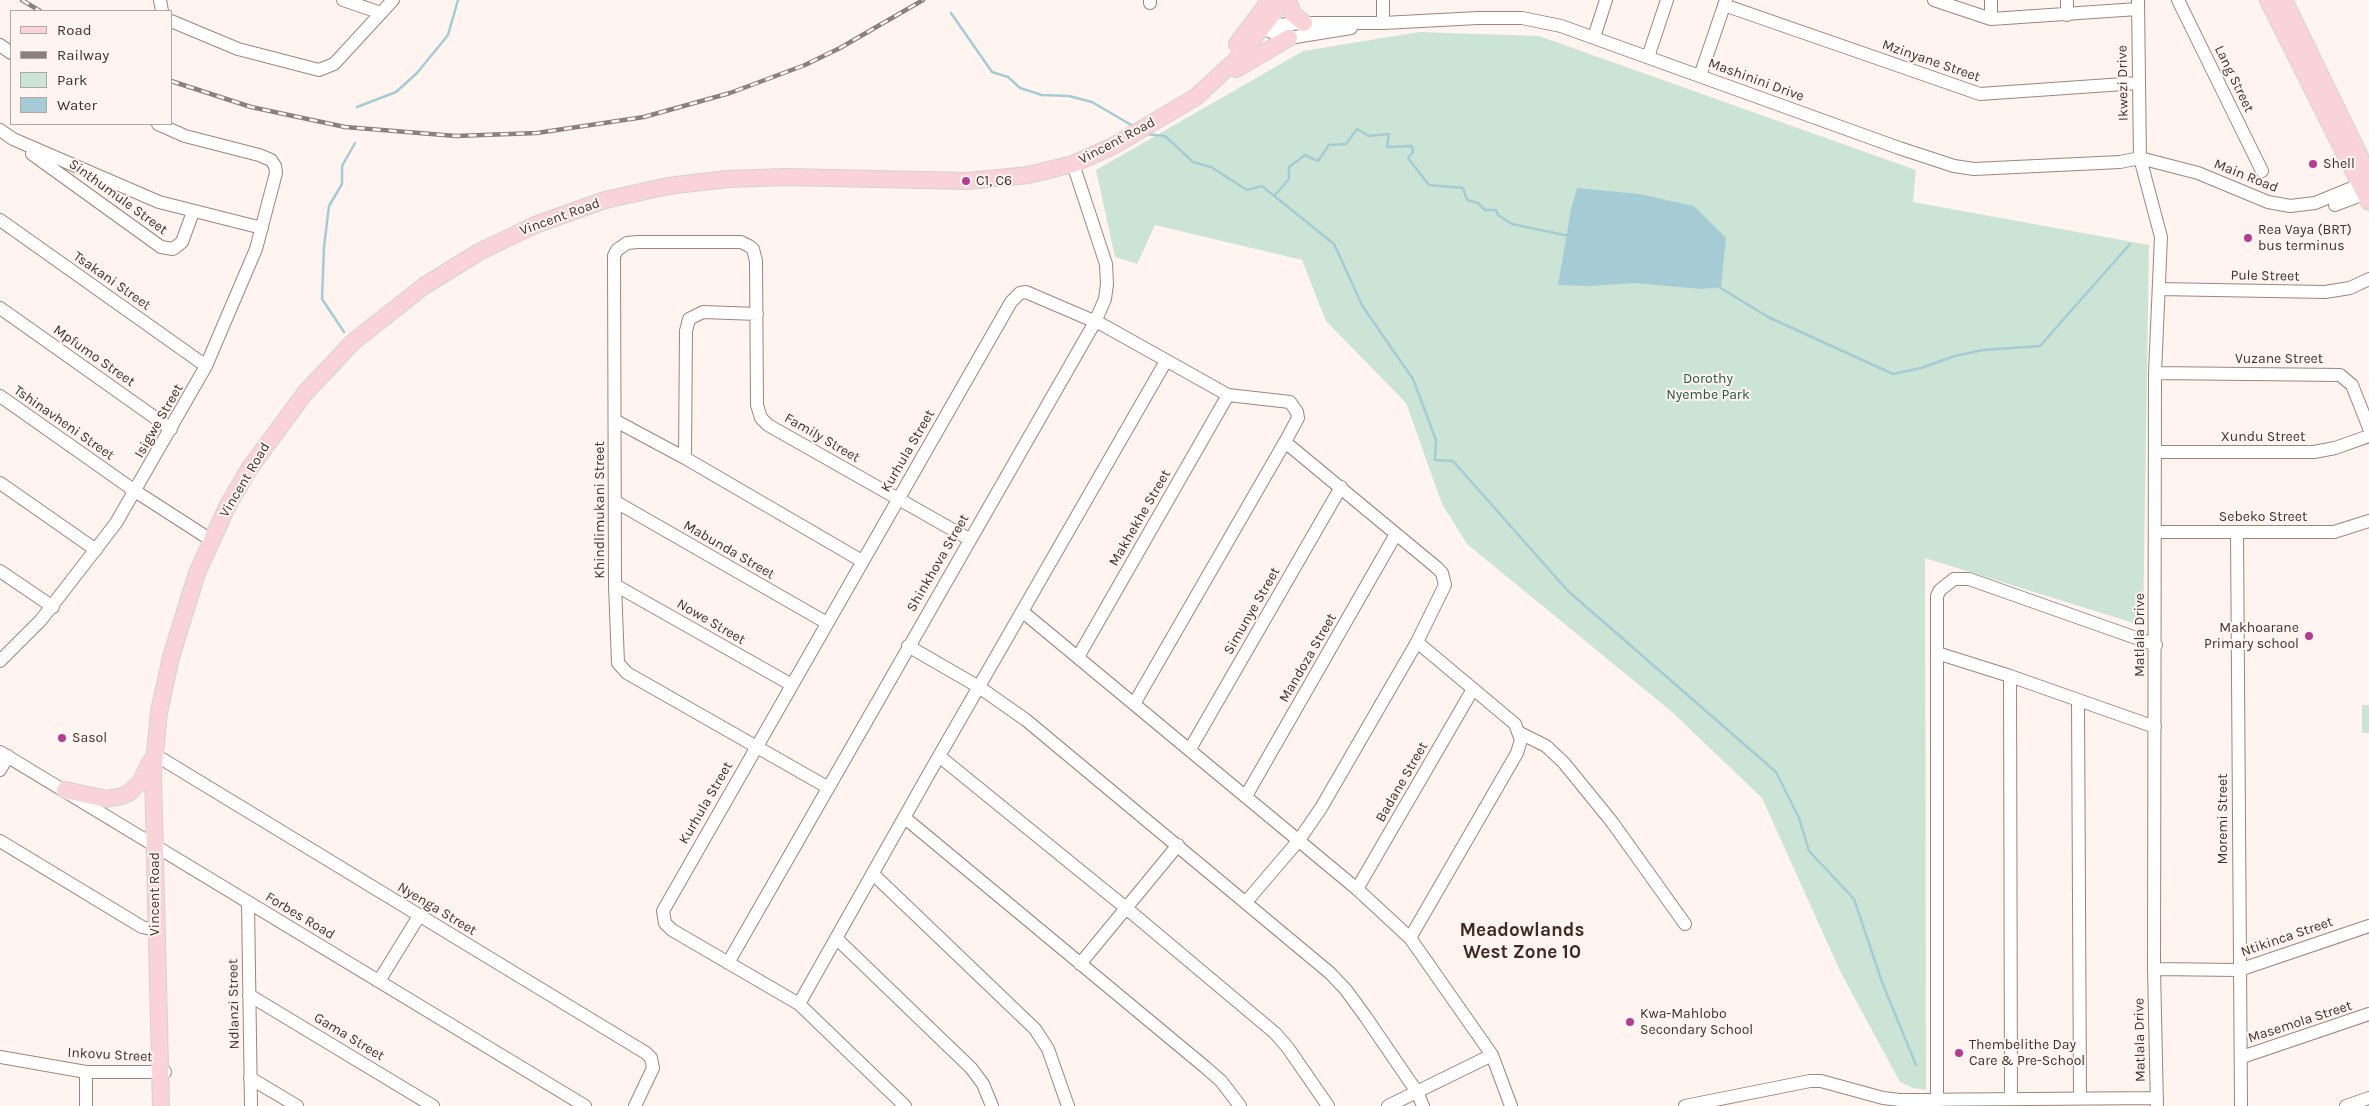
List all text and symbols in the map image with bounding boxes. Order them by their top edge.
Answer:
legend [10,10,172,125]
text: Road [57,21,92,39]
street label: Mzinyane Street [1880,36,1982,86]
street label: Lang Street [2211,43,2257,115]
street label: Ikwezi Drive [2114,45,2132,121]
text: Railway [57,46,109,64]
street label: Mashinini Drive [1706,55,1806,105]
text: Park [57,71,87,89]
text: Water [57,96,97,114]
street label: Vincent Road [1076,114,1158,168]
street label: Sinthumule Street [65,156,171,238]
street label: Main Road [2211,156,2281,196]
place label: Shell [2323,156,2355,172]
marker: Shell [2307,158,2319,170]
place label: C1, C6 [976,173,1012,189]
marker: C1, C6 [960,175,972,187]
street label: Vincent Road [518,195,602,239]
place label: Rea Vaya (BRT) bus terminus [2258,222,2352,254]
marker: Rea Vaya (BRT) bus terminus [2242,232,2254,244]
street label: Tsakani Street [70,248,154,314]
street label: Pule Street [2230,267,2300,285]
street label: Mpfumo Street [50,322,138,390]
street label: Vuzane Street [2235,351,2323,367]
park label: Dorothy Nyembe Park [1666,371,1750,404]
street label: Isigwe Street [131,381,187,461]
street label: Tshinavheni Street [11,382,117,464]
street label: Kurhula Street [878,407,938,495]
street label: Family Street [781,410,863,466]
street label: Xundu Street [2221,429,2305,445]
street label: Vincent Road [216,440,274,520]
street label: Khindlimukani Street [592,441,608,579]
street label: Makhekhe Street [1106,467,1174,569]
street label: Sebeko Street [2219,509,2307,525]
street label: Shinkhova Street [903,511,973,615]
street label: Mabunda Street [680,517,778,583]
street label: Simunye Street [1220,564,1284,658]
street label: Matlala Drive [2132,593,2148,677]
street label: Nowe Street [674,596,748,648]
street label: Mandoza Street [1276,610,1340,706]
place label: Makhoarane Primary school [2204,620,2299,652]
marker: Makhoarane Primary school [2303,630,2315,642]
place label: Sasol [72,730,107,746]
marker: Sasol [56,732,68,744]
street label: Badane Street [1372,739,1432,825]
street label: Kurhula Street [676,759,736,847]
street label: Moremi Street [2215,774,2231,864]
street label: Vincent Road [147,852,163,936]
street label: Nyenga Street [394,879,480,939]
street label: Forbes Road [262,889,338,943]
street label: Ntikinca Street [2239,913,2335,961]
district label: Meadowlands West Zone 10 [1459,920,1585,964]
street label: Ndlanzi Street [225,959,243,1049]
street label: Masemola Street [2246,997,2354,1047]
street label: Matlala Drive [2131,998,2149,1082]
place label: Kwa-Mahlobo Secondary School [1640,1006,1753,1038]
street label: Gama Street [311,1009,387,1065]
marker: Kwa-Mahlobo Secondary School [1624,1016,1636,1028]
place label: Thembelithe Day Care & Pre-School [1969,1037,2085,1070]
street label: Inkovu Street [67,1044,153,1066]
marker: Thembelithe Day Care & Pre-School [1953,1047,1965,1059]

